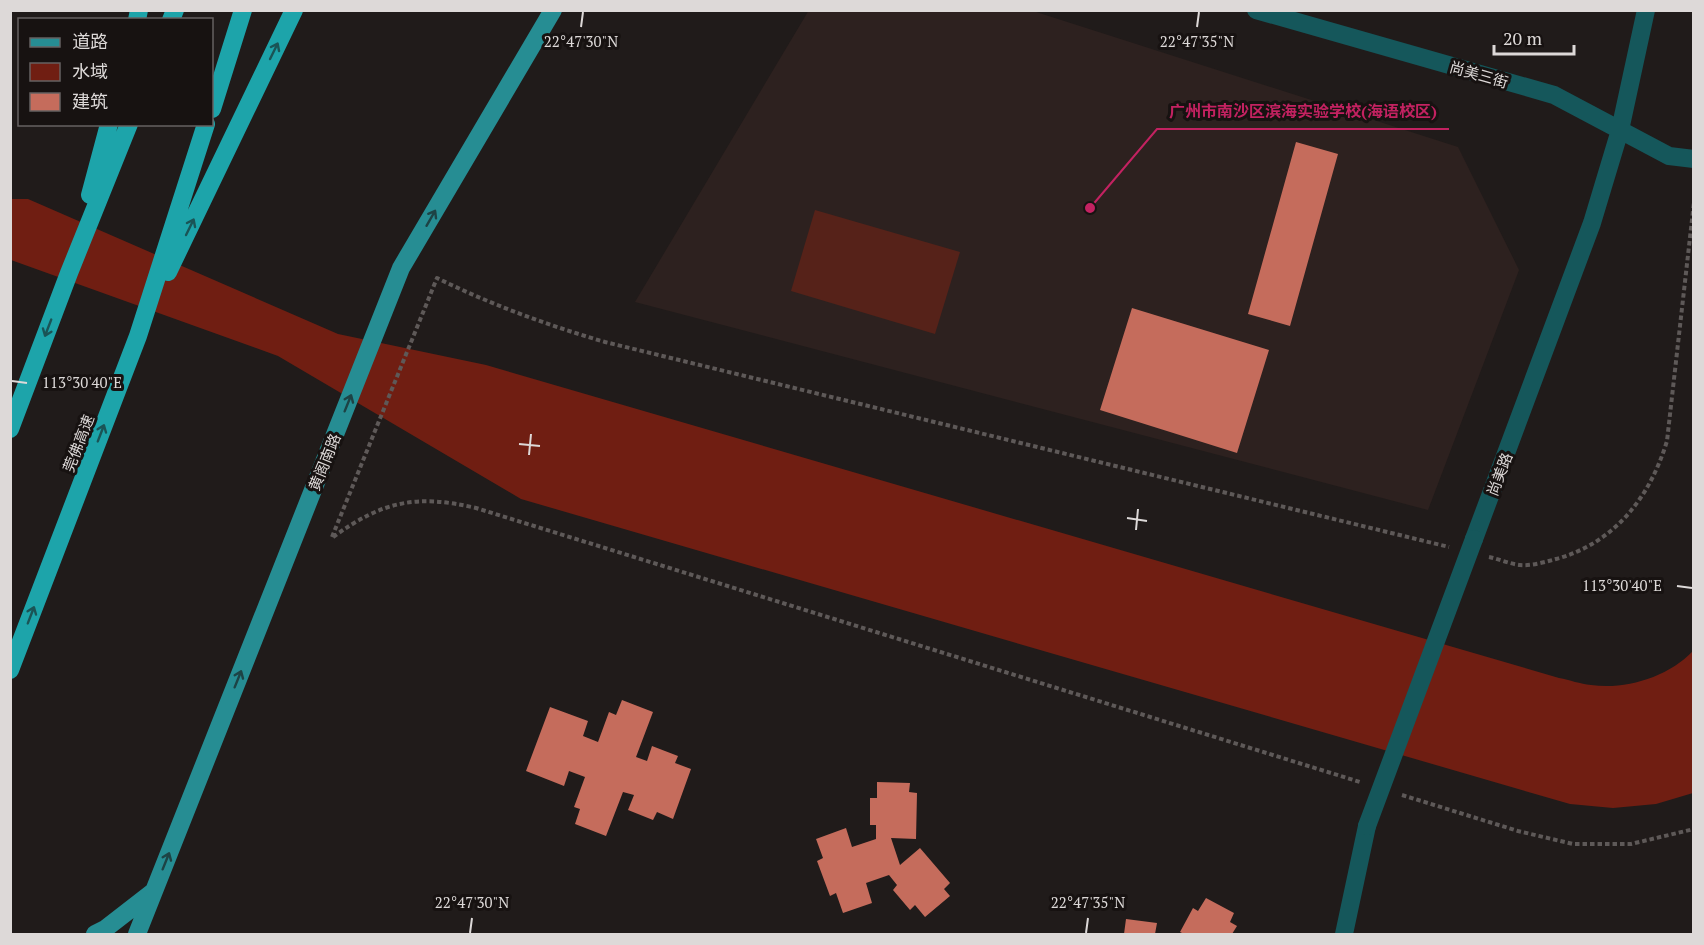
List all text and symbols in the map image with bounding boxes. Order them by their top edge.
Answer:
legend [18,18,213,126]
scale bar [1494,18,1574,56]
text: 20 m [1503,26,1543,50]
text: 道路 [72,29,108,53]
text: 22°47'30"N [544,31,618,51]
text: 22°47'35"N [1160,31,1234,51]
one-way arrow [269,42,281,60]
street label: 尚美三街 [1447,56,1511,92]
text: 水域 [72,59,108,83]
text: 建筑 [72,89,108,113]
callout: 广州市南沙区滨海实验学校(海语校区) [1157,95,1449,129]
text: 广州市南沙区滨海实验学校(海语校区) [1169,100,1437,122]
one-way arrow [425,210,437,227]
one-way arrow [185,218,197,236]
one-way arrow [42,318,53,337]
text: 113°30'40"E [42,372,122,392]
one-way arrow [343,394,354,413]
street label: 莞佛高速 [58,411,98,475]
one-way arrow [96,424,107,443]
street label: 黄阁南路 [303,430,345,494]
street label: 尚美路 [1482,449,1516,499]
text: 113°30'40"E [1582,575,1662,595]
one-way arrow [27,607,38,625]
one-way arrow [233,671,244,689]
one-way arrow [162,852,173,870]
text: 22°47'30"N [435,892,509,912]
text: 22°47'35"N [1051,892,1125,912]

